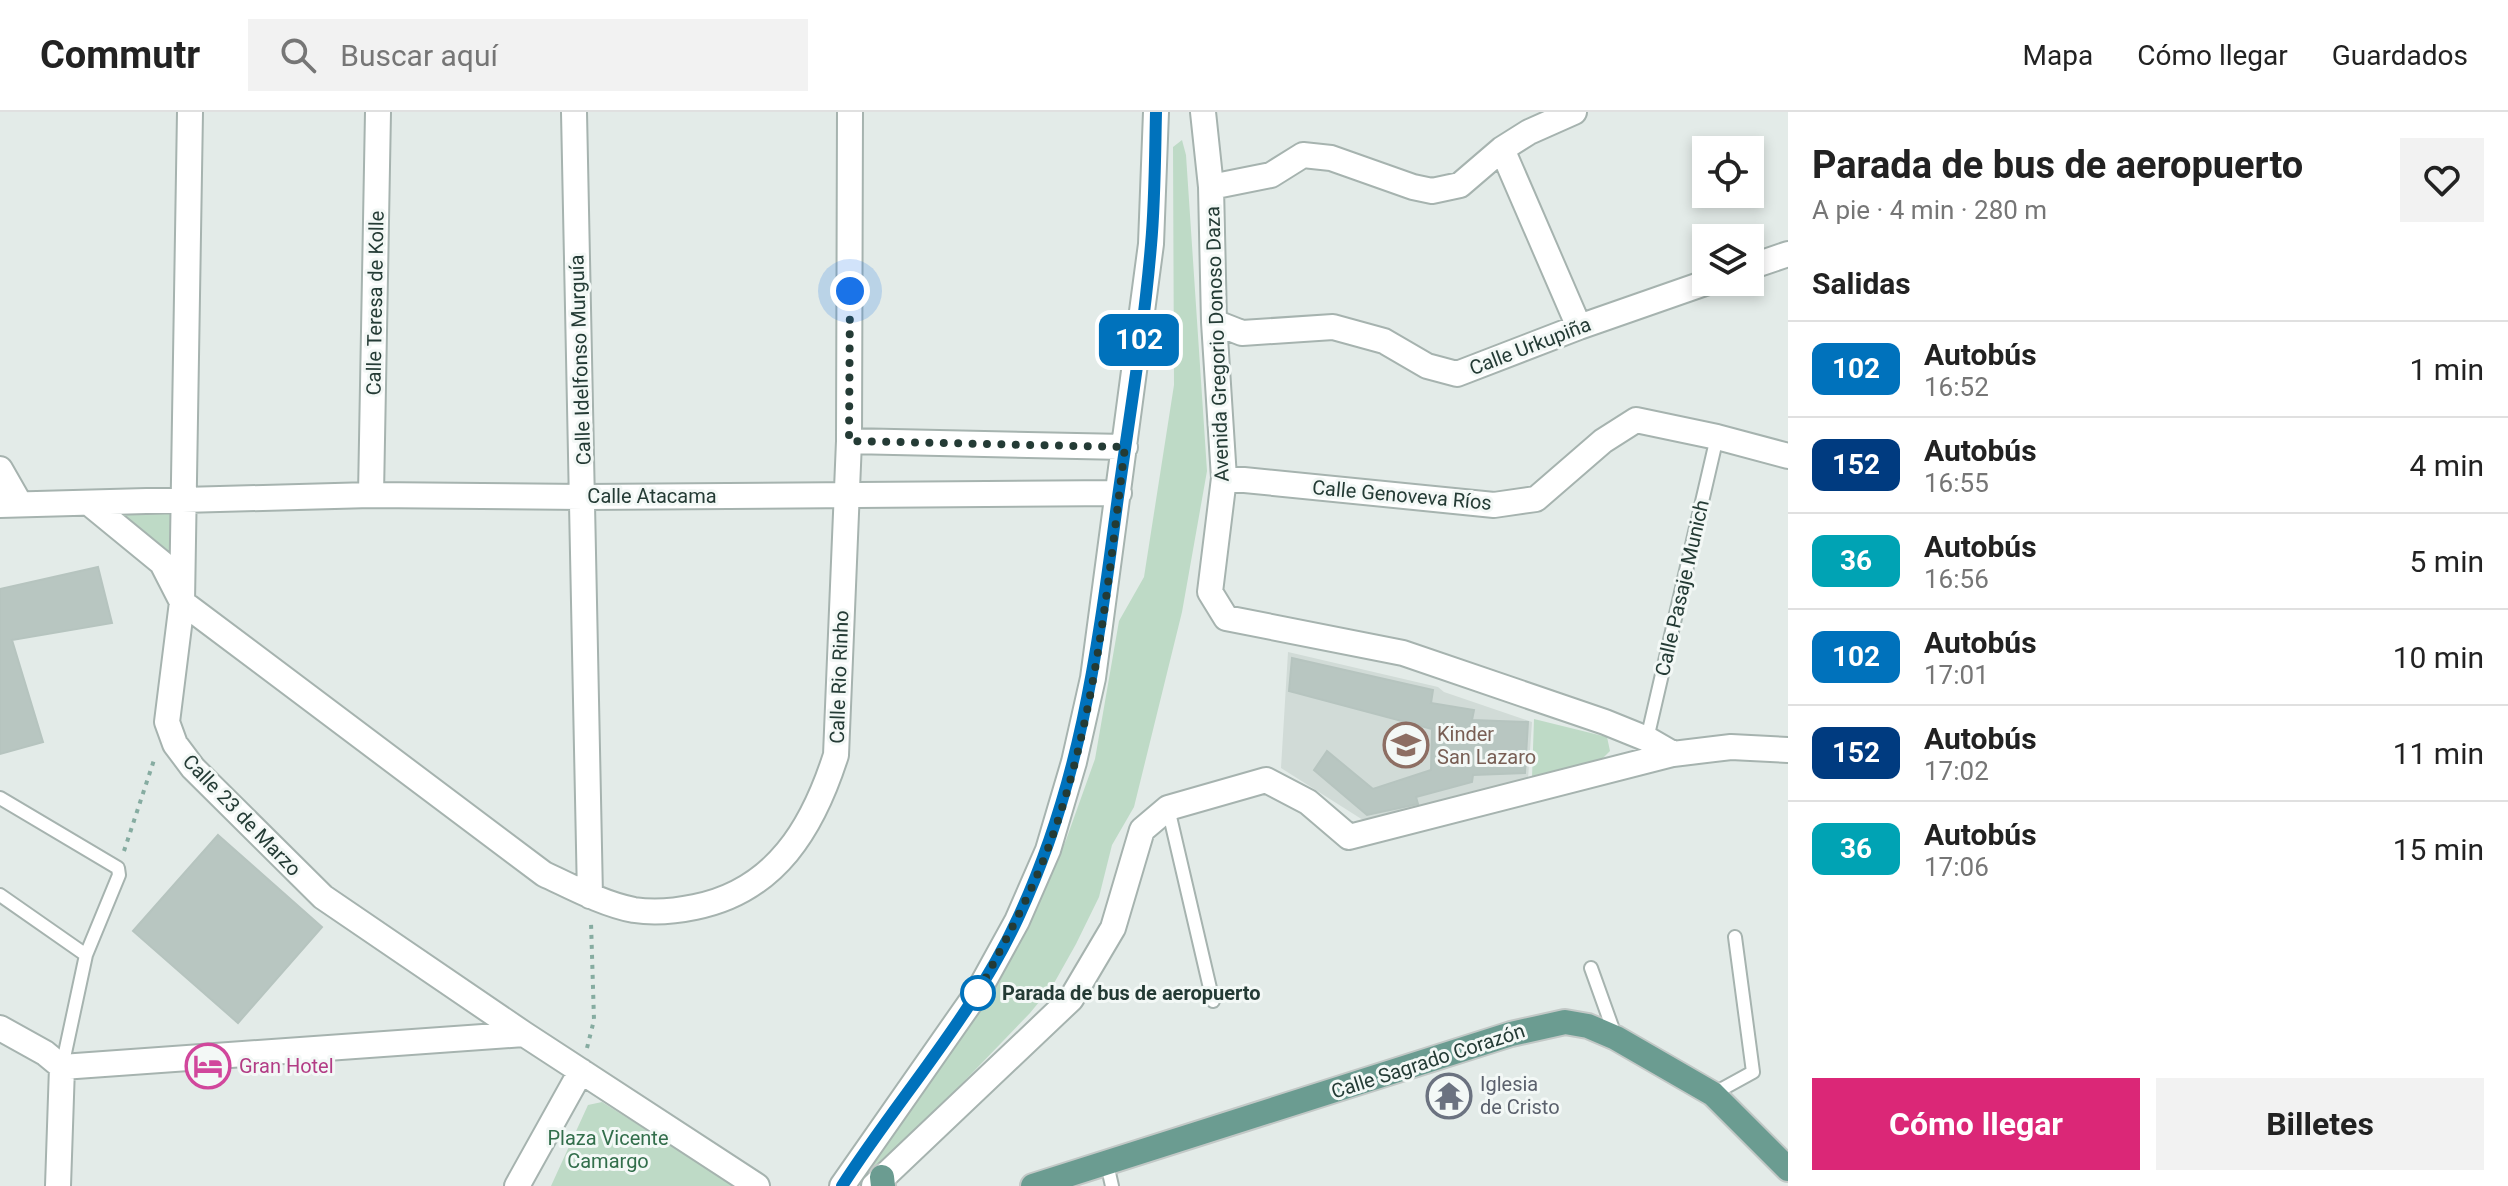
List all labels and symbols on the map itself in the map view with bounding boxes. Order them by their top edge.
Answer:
street label: Avenida Gregorio Donoso Daza [1200,206,1234,482]
street label: Calle Teresa de Kolle [361,210,389,396]
street label: Calle Idelfonso Murguía [564,254,596,466]
your location [830,271,870,311]
street label: Calle Urkupiña [1466,312,1594,380]
line badge: 102 [1093,314,1185,366]
street label: Calle Genoveva Ríos [1311,475,1493,515]
street label: Calle Atacama [587,484,717,508]
street label: Calle Pasaje Munich [1650,498,1714,678]
street label: Calle Rio Rinho [825,610,853,744]
school or university icon: Kinder San Lazaro [1382,721,1430,769]
place label: Kinder San Lazaro [1437,722,1536,769]
street label: Calle 23 de Marzo [178,749,306,881]
marker: Parada de bus de aeropuerto [961,976,995,1010]
place label: Parada de bus de aeropuerto [1002,981,1261,1005]
street label: Calle Sagrado Corazón [1328,1018,1528,1104]
hotel icon: Gran Hotel [184,1042,232,1090]
place label: Gran Hotel [239,1054,334,1078]
temple icon: Iglesia de Cristo [1425,1072,1473,1120]
place label: Iglesia de Cristo [1480,1072,1560,1119]
park label: Plaza Vicente Camargo [548,1126,669,1173]

